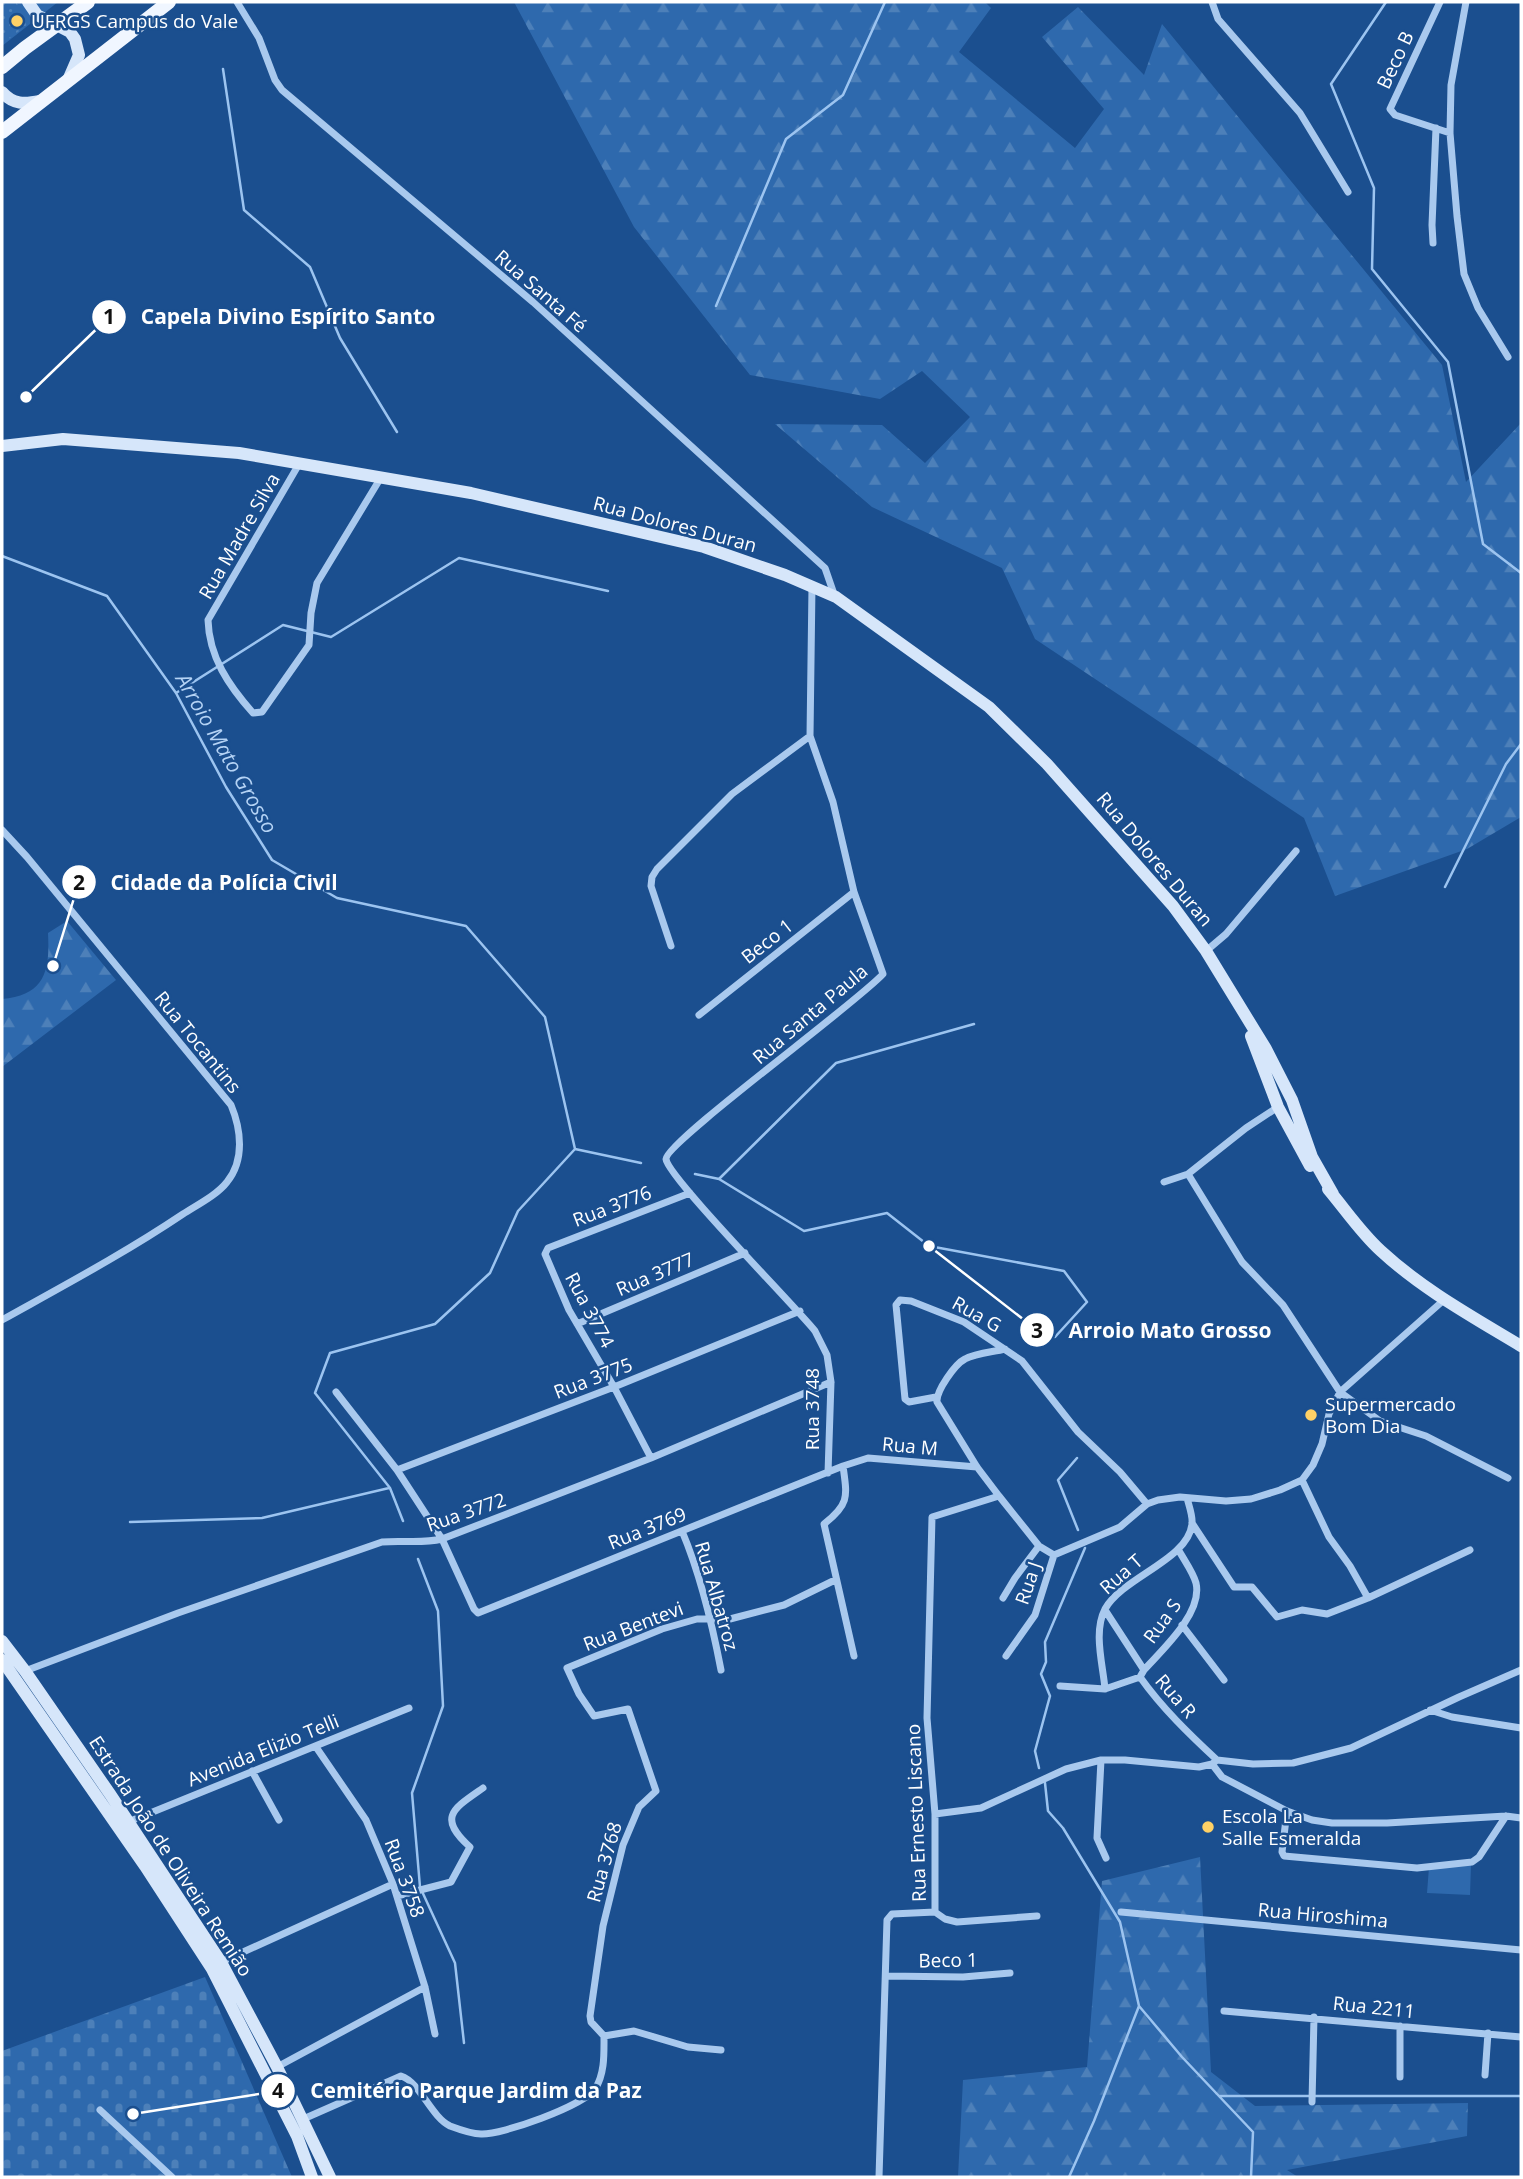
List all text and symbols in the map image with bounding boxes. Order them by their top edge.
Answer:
place label: UFRGS Campus do Vale [31,8,238,34]
marker: UFRGS Campus do Vale [9,13,25,29]
street label: Beco B [1370,27,1420,93]
street label: Rua Santa Fé [489,244,593,338]
callout: Capela Divino Espírito Santo [92,296,449,338]
text: 1 [103,302,115,330]
text: Capela Divino Espírito Santo [141,302,435,330]
street label: Rua Madre Silva [192,468,286,604]
street label: Rua Dolores Duran [590,490,760,558]
water label: Arroio Mato Grosso [169,666,284,838]
street label: Rua Dolores Duran [1091,786,1219,932]
callout: Cidade da Polícia Civil [62,861,352,903]
text: 2 [73,868,85,896]
text: Cidade da Polícia Civil [110,868,338,896]
street label: Beco 1 [736,913,798,969]
street label: Rua Santa Paula [747,958,873,1070]
street label: Rua Tocantins [149,985,247,1099]
street label: Rua 3776 [569,1179,655,1233]
street label: Rua 3777 [612,1246,698,1302]
street label: Rua 3774 [559,1268,621,1353]
street label: Rua G [948,1290,1006,1338]
callout: Arroio Mato Grosso [1019,1309,1285,1351]
text: 3 [1031,1316,1043,1344]
text: Arroio Mato Grosso [1068,1316,1272,1344]
street label: Rua 3775 [550,1351,636,1405]
street label: Rua 3748 [799,1368,825,1450]
place label: Supermercado Bom Dia [1325,1391,1456,1439]
marker: Supermercado Bom Dia [1303,1407,1319,1423]
street label: Rua M [881,1431,939,1461]
street label: Rua 3772 [423,1486,509,1538]
street label: Rua 3769 [604,1501,690,1555]
street label: Rua Albatroz [689,1538,745,1654]
street label: Rua T [1094,1548,1149,1600]
street label: Rua J [1009,1558,1047,1608]
street label: Rua S [1137,1593,1187,1649]
street label: Rua Bentevi [579,1595,687,1657]
street label: Rua R [1150,1668,1203,1724]
street label: Avenida Elizio Telli [183,1708,343,1792]
street label: Rua Ernesto Liscano [900,1723,932,1903]
street label: Estrada João de Oliveira Remião [83,1731,259,1981]
place label: Escola La Salle Esmeralda [1222,1803,1361,1851]
street label: Rua 3768 [580,1819,628,1905]
marker: Escola La Salle Esmeralda [1200,1819,1216,1835]
street label: Rua 3758 [379,1835,431,1921]
street label: Rua Hiroshima [1257,1896,1389,1934]
street label: Beco 1 [918,1946,978,1974]
street label: Rua 2211 [1332,1990,1416,2024]
callout: Cemitério Parque Jardim da Paz [261,2070,655,2112]
text: 4 [272,2076,284,2104]
text: Cemitério Parque Jardim da Paz [310,2076,642,2104]

